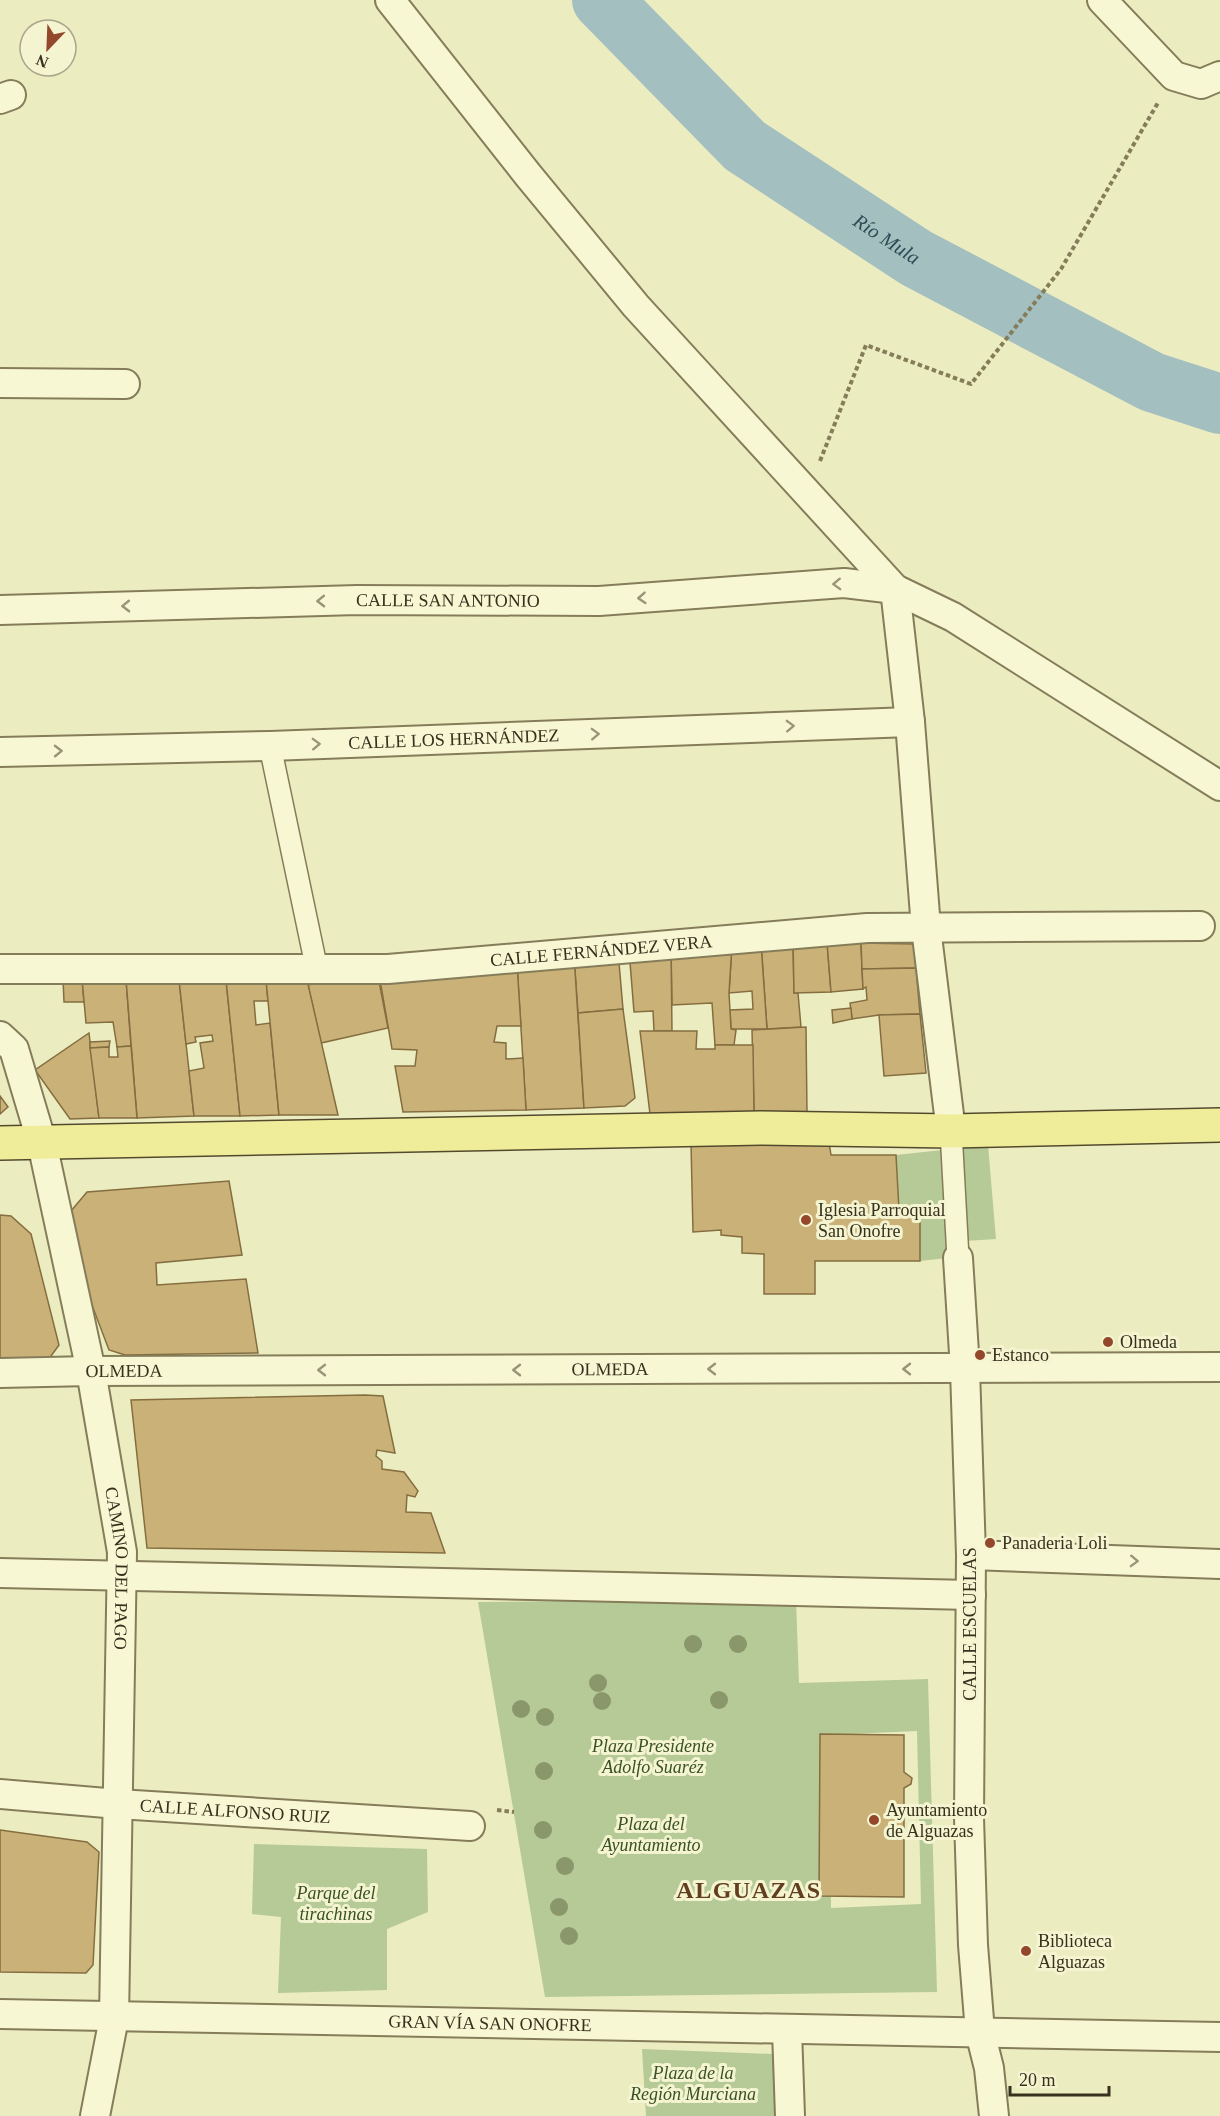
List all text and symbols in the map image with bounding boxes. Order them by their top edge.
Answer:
north arrow [18,18,78,78]
text: N [33,51,51,71]
water label: Río Mula [849,209,924,269]
one-way arrow [832,577,841,590]
street label: CALLE SAN ANTONIO [356,590,540,611]
one-way arrow [638,591,647,604]
one-way arrow [317,594,326,607]
one-way arrow [122,599,131,612]
one-way arrow [786,720,795,733]
street label: CALLE LOS HERNÁNDEZ [348,725,560,753]
one-way arrow [591,727,600,740]
one-way arrow [312,738,321,750]
one-way arrow [54,745,63,757]
street label: CALLE FERNÁNDEZ VERA [489,931,713,970]
place label: Iglesia Parroquial San Onofre [818,1200,945,1241]
marker: Iglesia Parroquial San Onofre [799,1213,813,1227]
place label: Olmeda [1120,1332,1177,1352]
marker: Olmeda [1101,1335,1115,1349]
place label: Estanco [992,1345,1049,1365]
marker: Estanco [973,1348,987,1362]
street label: OLMEDA [571,1359,649,1379]
street label: OLMEDA [85,1361,163,1381]
one-way arrow [707,1363,716,1375]
one-way arrow [902,1363,911,1375]
one-way arrow [317,1364,326,1376]
one-way arrow [512,1364,521,1376]
street label: CAMINO DEL PAGO [101,1485,132,1650]
place label: Panaderia Loli [1002,1533,1107,1553]
marker: Panaderia Loli [983,1536,997,1550]
street label: CALLE ESCUELAS [960,1547,980,1701]
one-way arrow [1130,1555,1139,1567]
park label: Plaza Presidente Adolfo Suaréz [591,1736,714,1777]
street label: CALLE ALFONSO RUIZ [139,1795,331,1827]
place label: Ayuntamiento de Alguazas [886,1800,987,1841]
marker: Ayuntamiento de Alguazas [867,1813,881,1827]
park label: Plaza del Ayuntamiento [601,1814,700,1855]
district label: ALGUAZAS [676,1877,822,1903]
park label: Parque del tirachinas [296,1883,375,1924]
place label: Biblioteca Alguazas [1038,1931,1112,1972]
marker: Biblioteca Alguazas [1019,1944,1033,1958]
street label: GRAN VÍA SAN ONOFRE [388,2011,592,2035]
scale bar [1010,2059,1109,2097]
park label: Plaza de la Región Murciana [629,2063,756,2104]
text: 20 m [1019,2070,1056,2090]

